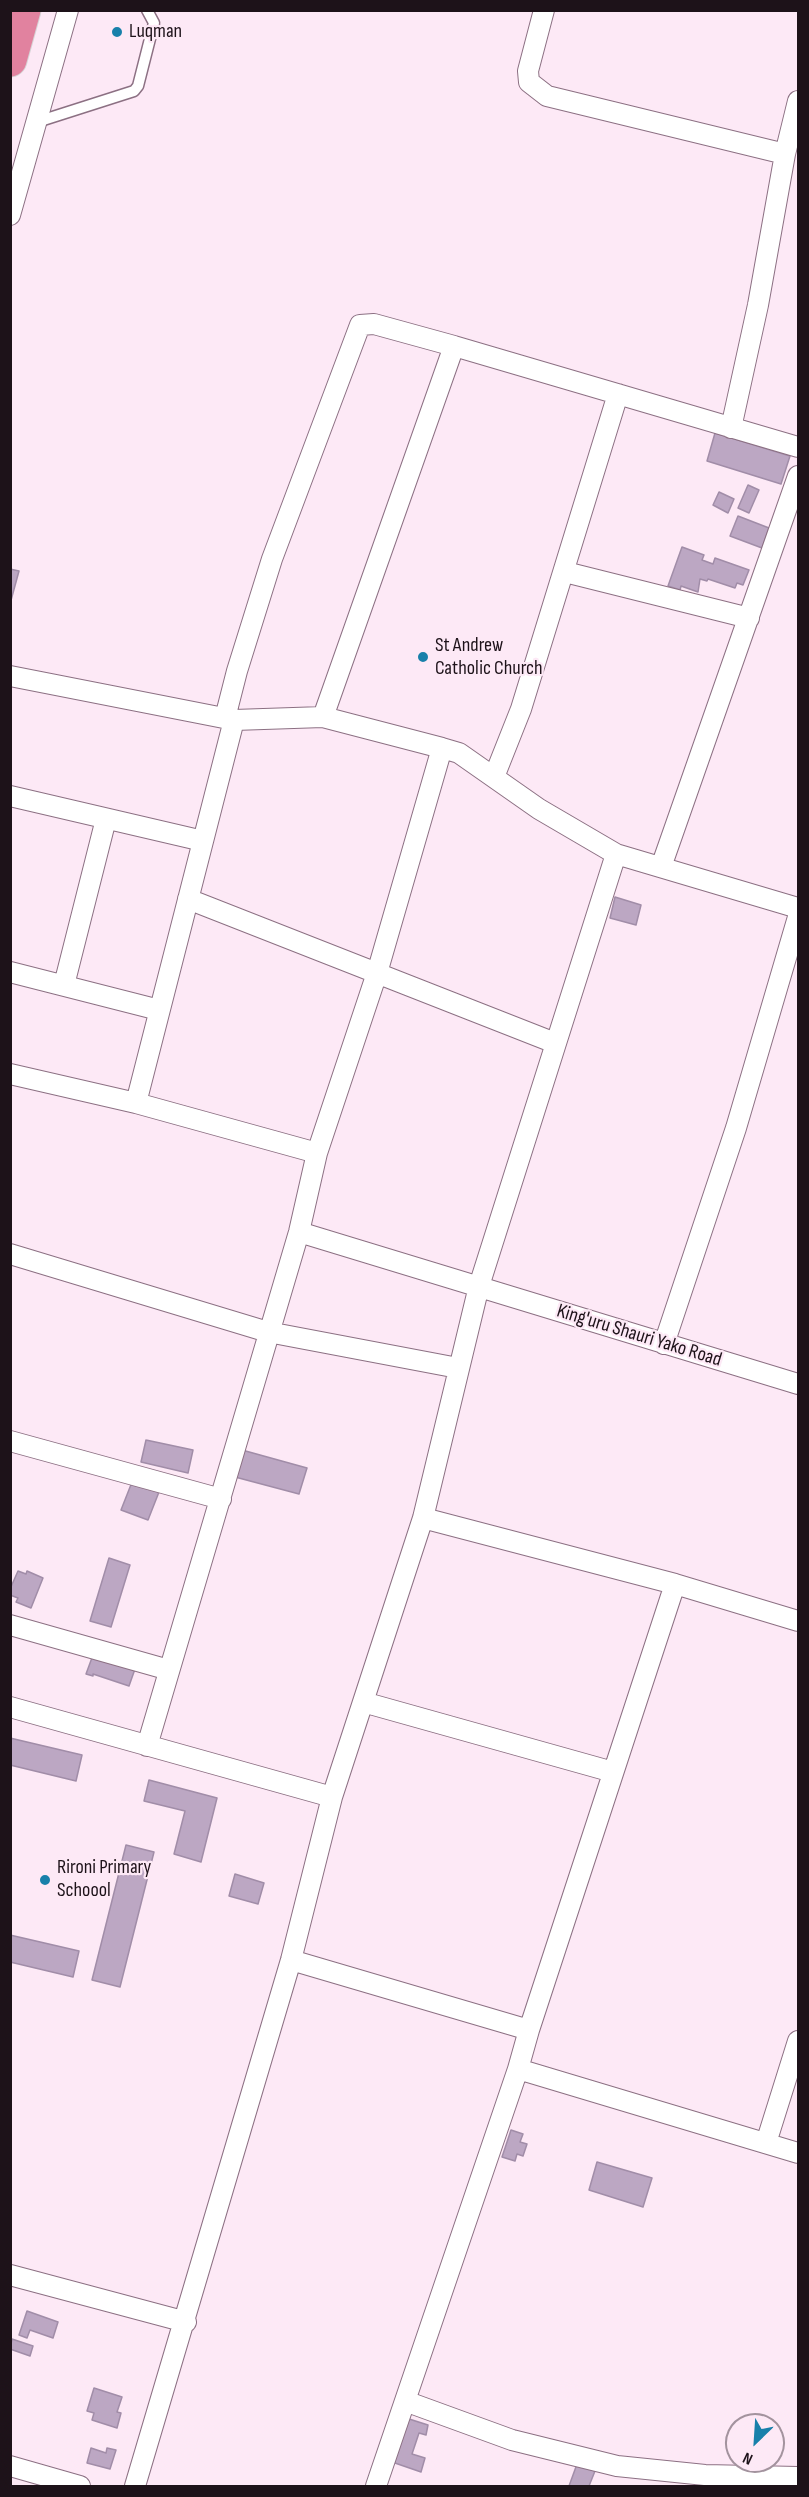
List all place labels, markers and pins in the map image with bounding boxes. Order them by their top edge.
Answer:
place label: Luqman [129,20,182,44]
marker: Luqman [110,25,124,39]
place label: St Andrew Catholic Church [435,634,543,681]
marker: St Andrew Catholic Church [416,650,430,664]
place label: Rironi Primary Schoool [57,1856,151,1903]
marker: Rironi Primary Schoool [38,1873,52,1887]

